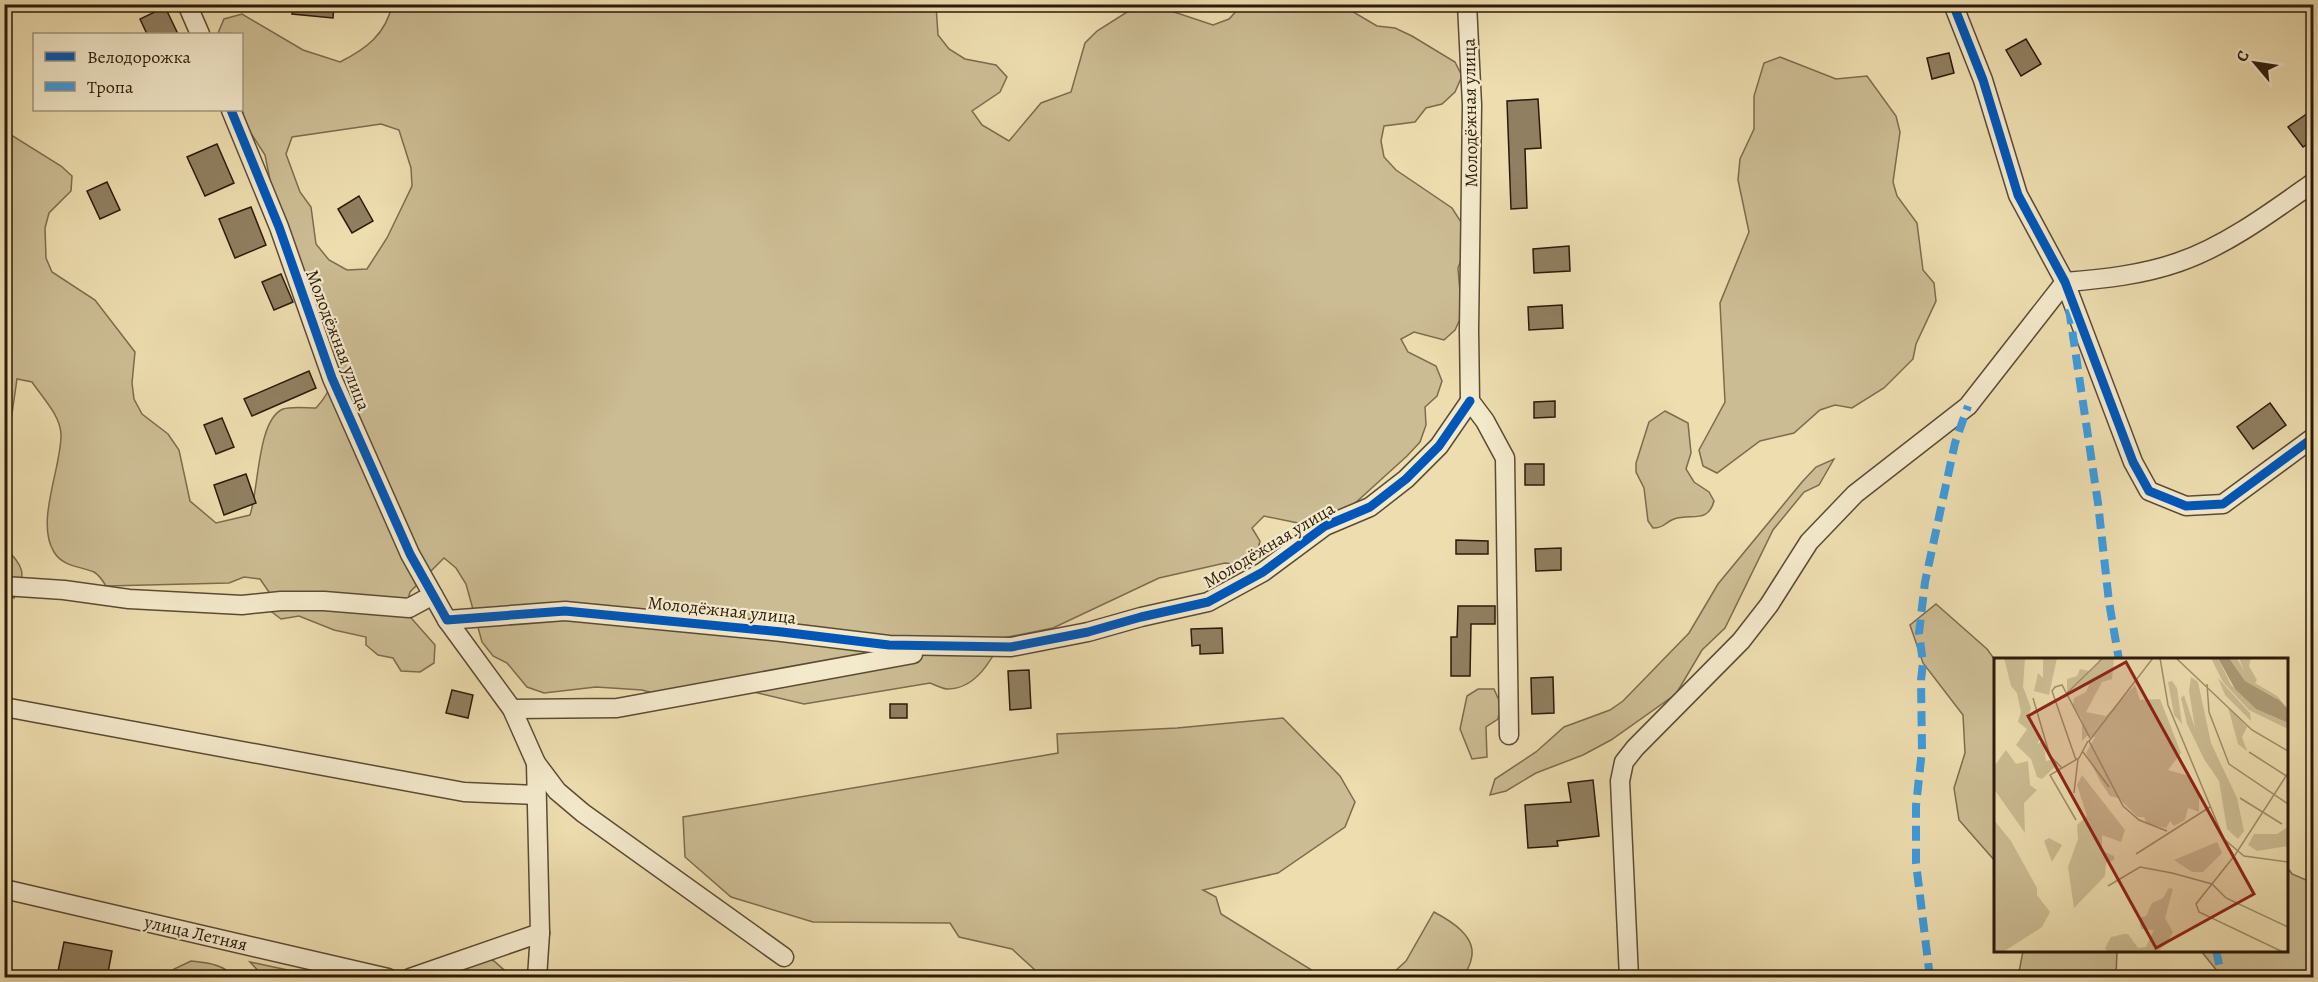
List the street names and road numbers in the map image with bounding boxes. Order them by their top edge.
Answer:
street label: Молодёжная улица [1457,37,1483,188]
street label: Молодёжная улица [300,266,376,415]
street label: Молодёжная улица [1199,496,1340,594]
street label: Молодёжная улица [647,590,798,630]
street label: улица Летняя [141,909,250,956]

